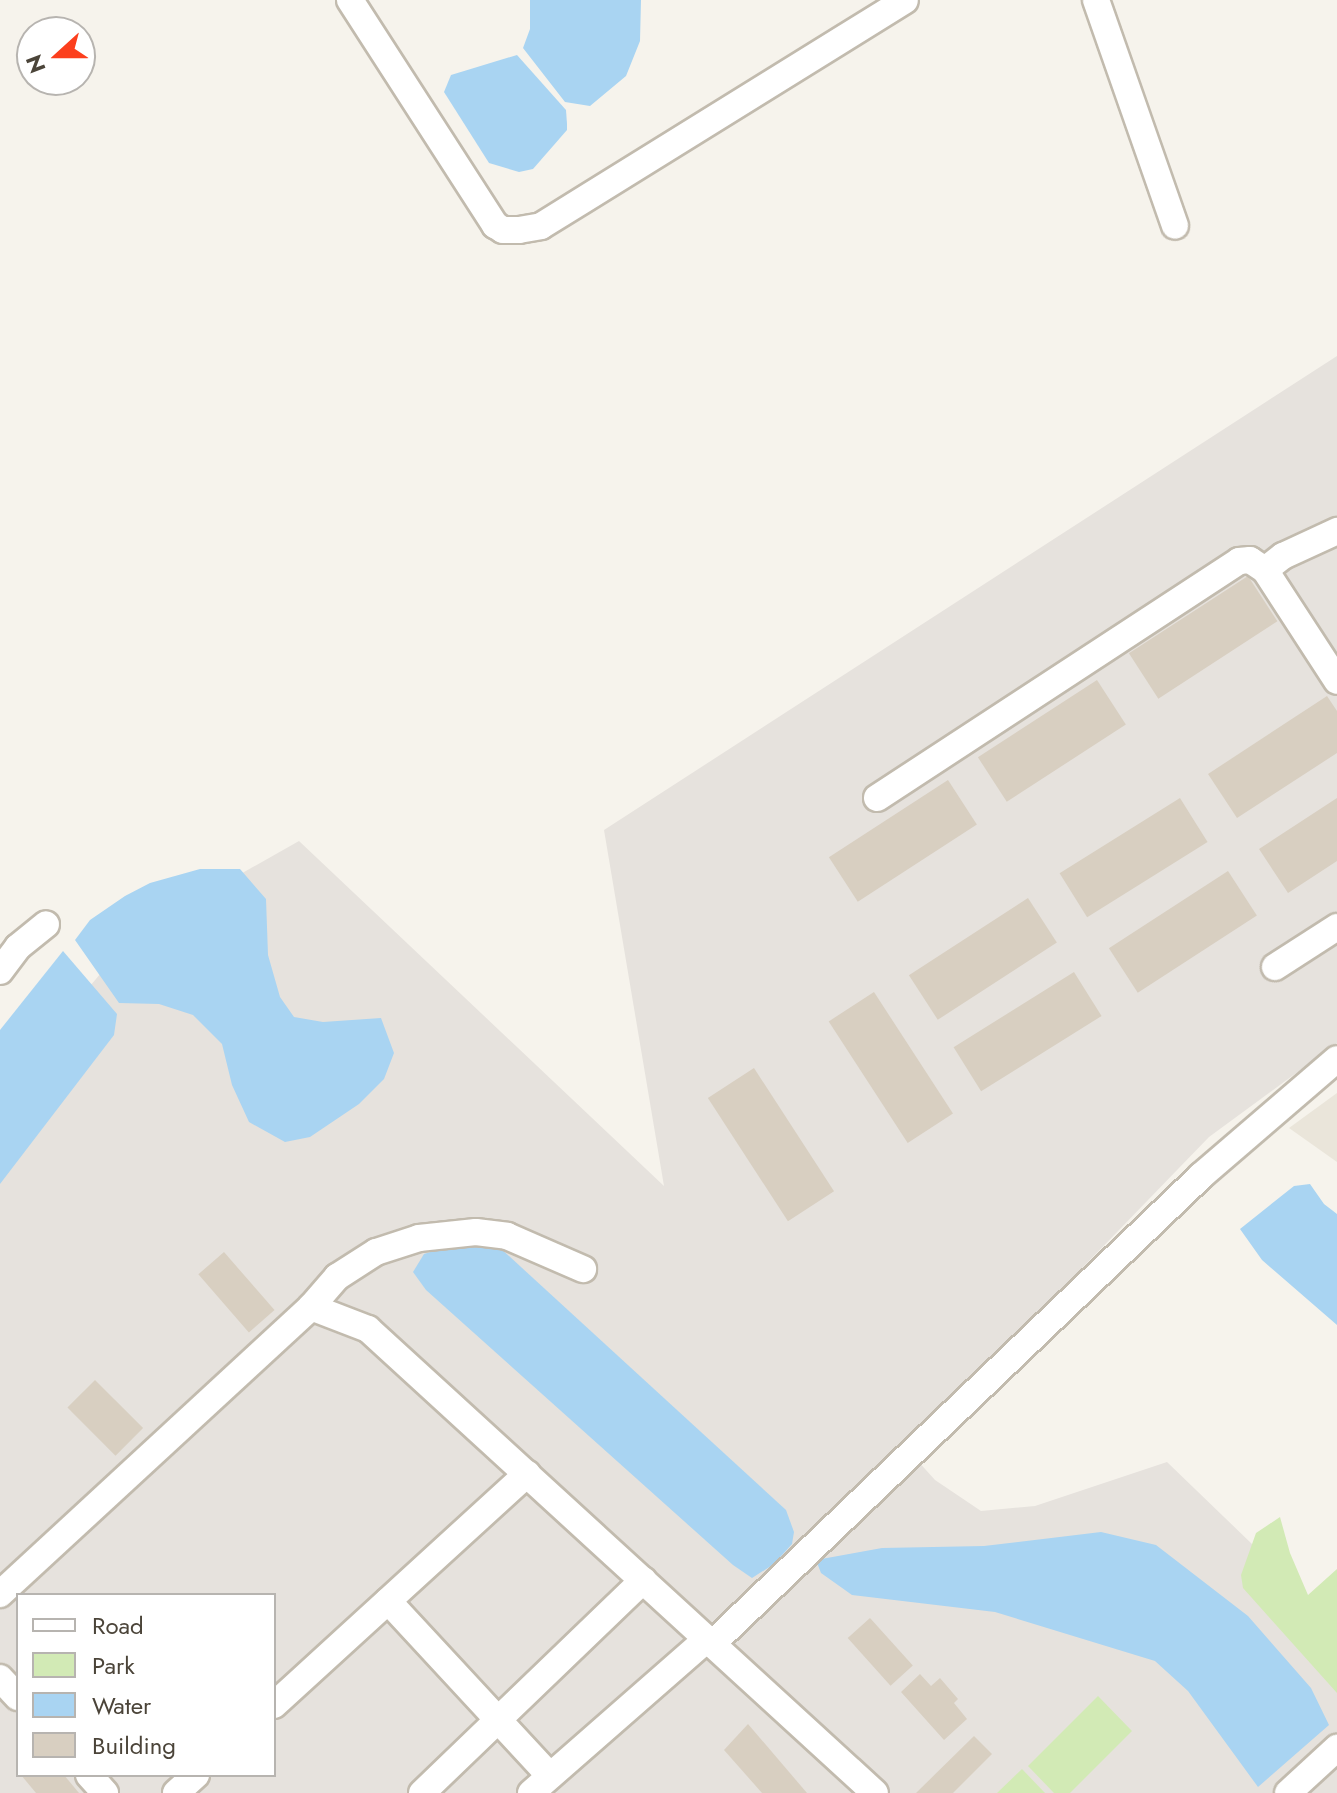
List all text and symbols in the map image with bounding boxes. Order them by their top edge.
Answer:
north arrow [16,16,96,96]
text: N [17,50,54,78]
legend [16,1593,276,1777]
text: Road [92,1608,144,1643]
text: Park [92,1648,135,1683]
text: Water [92,1688,151,1723]
text: Building [92,1728,176,1763]

